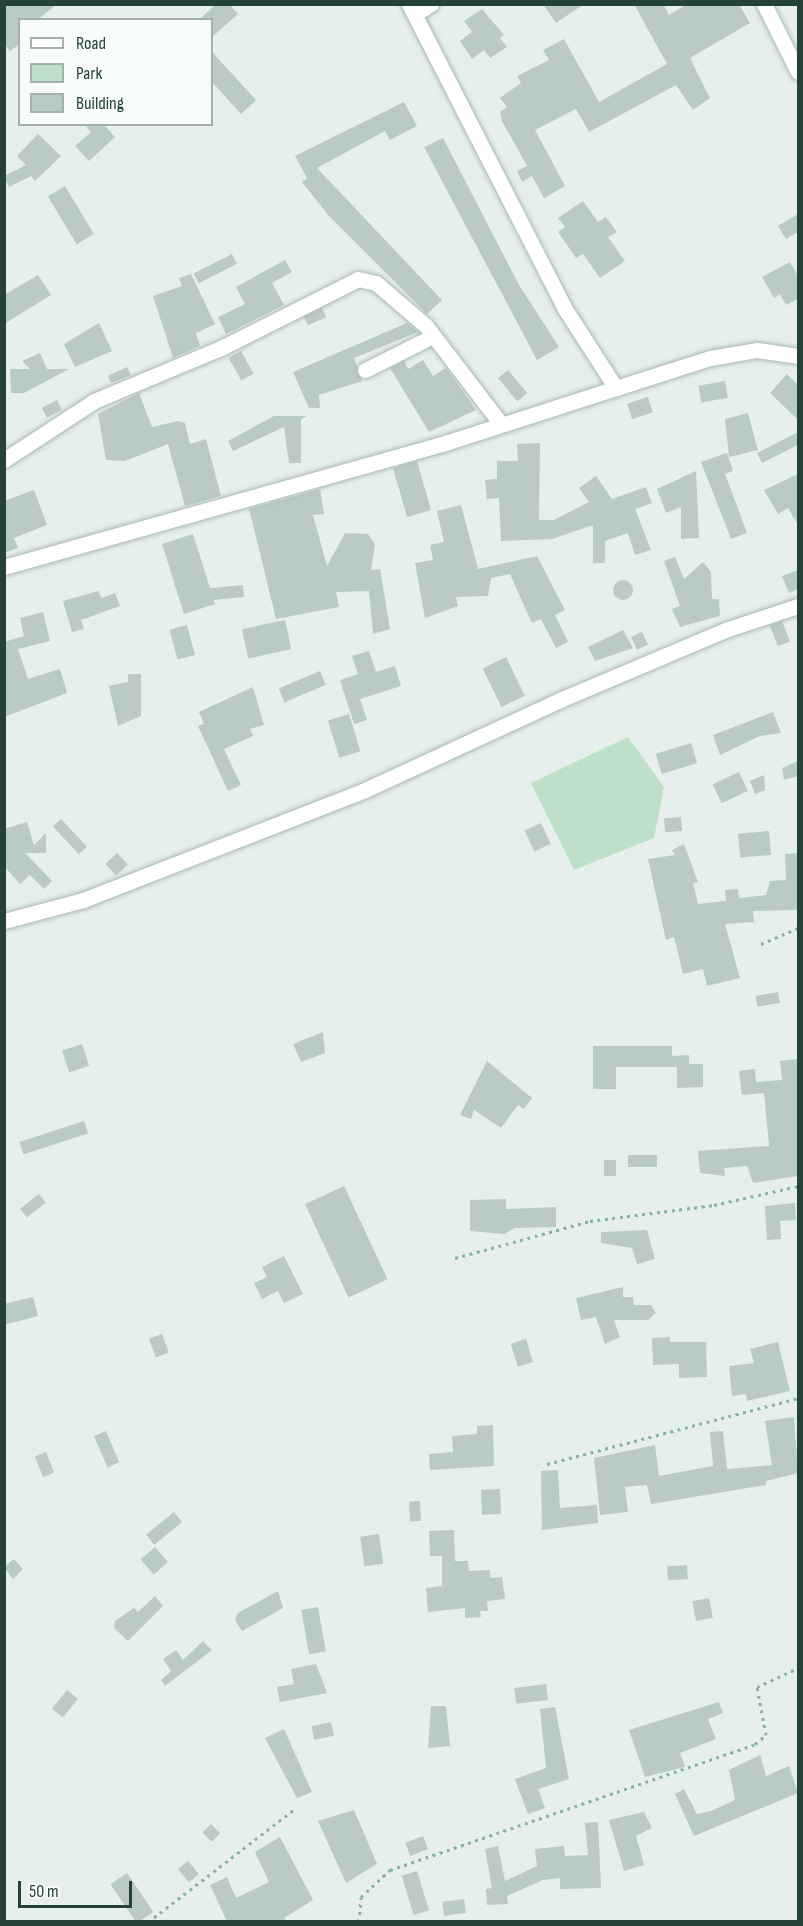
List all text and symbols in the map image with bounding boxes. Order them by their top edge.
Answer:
legend [18,18,213,126]
text: Road [76,33,106,54]
text: Park [76,63,102,84]
text: Building [76,93,124,114]
scale bar [21,1869,135,1907]
text: 50 m [29,1881,59,1902]

